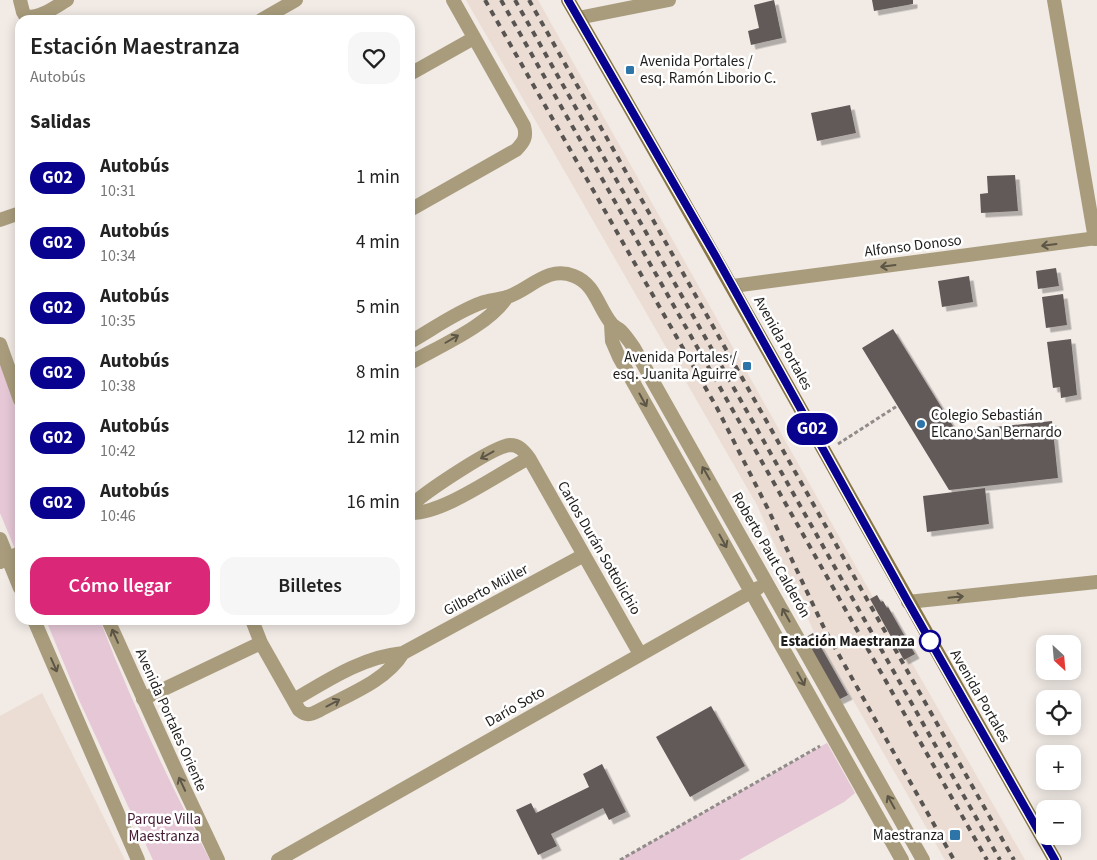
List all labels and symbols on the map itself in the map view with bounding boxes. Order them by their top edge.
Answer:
place label: Avenida Portales / esq. Ramón Liborio C. [640,51,776,89]
marker: Avenida Portales / esq. Ramón Liborio C. [624,64,636,76]
street label: Alfonso Donoso [863,230,963,262]
one-way arrow [1041,240,1057,250]
one-way arrow [880,261,896,271]
street label: Avenida Portales [748,292,818,394]
one-way arrow [445,333,459,343]
place label: Avenida Portales / esq. Juanita Aguirre [613,347,738,385]
marker: Avenida Portales / esq. Juanita Aguirre [741,360,753,372]
one-way arrow [639,392,649,406]
place label: Colegio Sebastián Elcano San Bernardo [931,405,1062,443]
line badge: G02 [783,413,841,445]
marker: Colegio Sebastián Elcano San Bernardo [915,418,927,430]
one-way arrow [481,451,495,461]
one-way arrow [700,467,710,481]
street label: Carlos Durán Sottolichio [552,477,646,619]
street label: Roberto Paut Calderón [726,488,816,622]
one-way arrow [718,534,728,549]
street label: Gilberto Müller [440,559,533,621]
one-way arrow [948,592,964,602]
one-way arrow [780,608,790,622]
one-way arrow [110,629,119,644]
marker: Estación Maestranza [919,630,941,652]
place label: Estación Maestranza [780,631,915,652]
north arrow [1036,635,1081,680]
street label: Avenida Portales Oriente [130,645,212,795]
street label: Avenida Portales [945,645,1015,747]
one-way arrow [49,657,59,672]
one-way arrow [796,672,806,686]
street label: Darío Soto [481,681,549,733]
one-way arrow [325,698,340,708]
one-way arrow [177,777,187,792]
one-way arrow [886,795,896,810]
park label: Parque Villa Maestranza [127,809,201,847]
place label: Maestranza [873,825,944,846]
marker: Maestranza [948,828,962,842]

